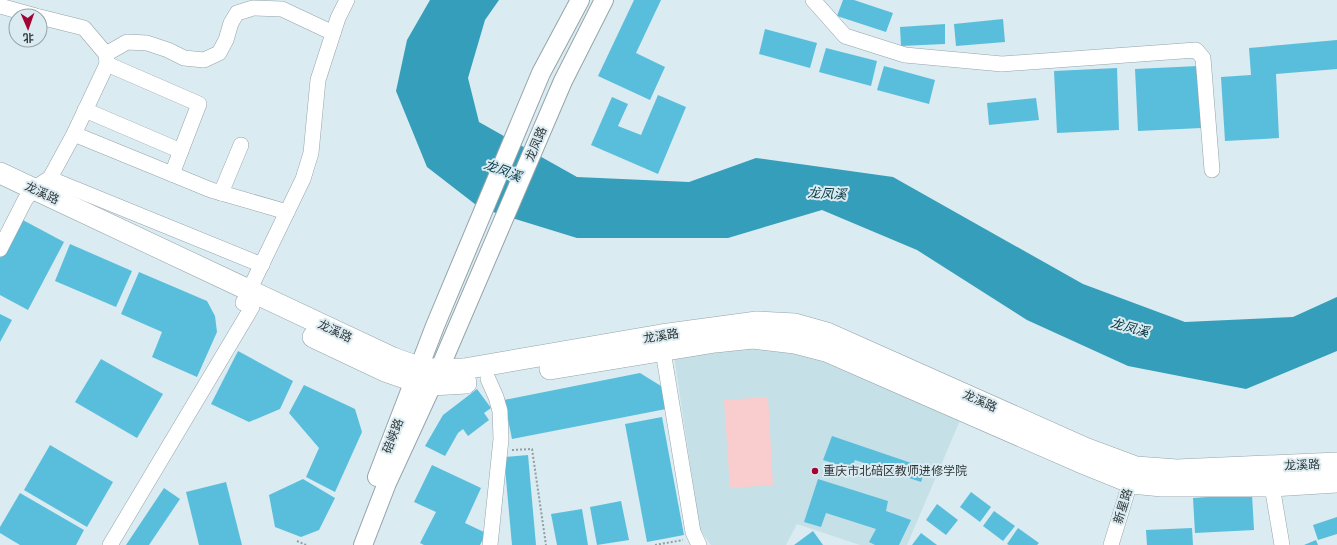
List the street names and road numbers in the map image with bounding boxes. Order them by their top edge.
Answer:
street label: 龙凤路 [522,124,549,163]
street label: 龙溪路 [23,178,62,207]
street label: 龙溪路 [316,316,355,345]
street label: 龙溪路 [642,325,680,346]
street label: 龙溪路 [961,386,1000,415]
street label: 碚峡路 [379,416,406,455]
street label: 龙溪路 [1284,456,1320,473]
street label: 新星路 [1110,486,1135,525]

